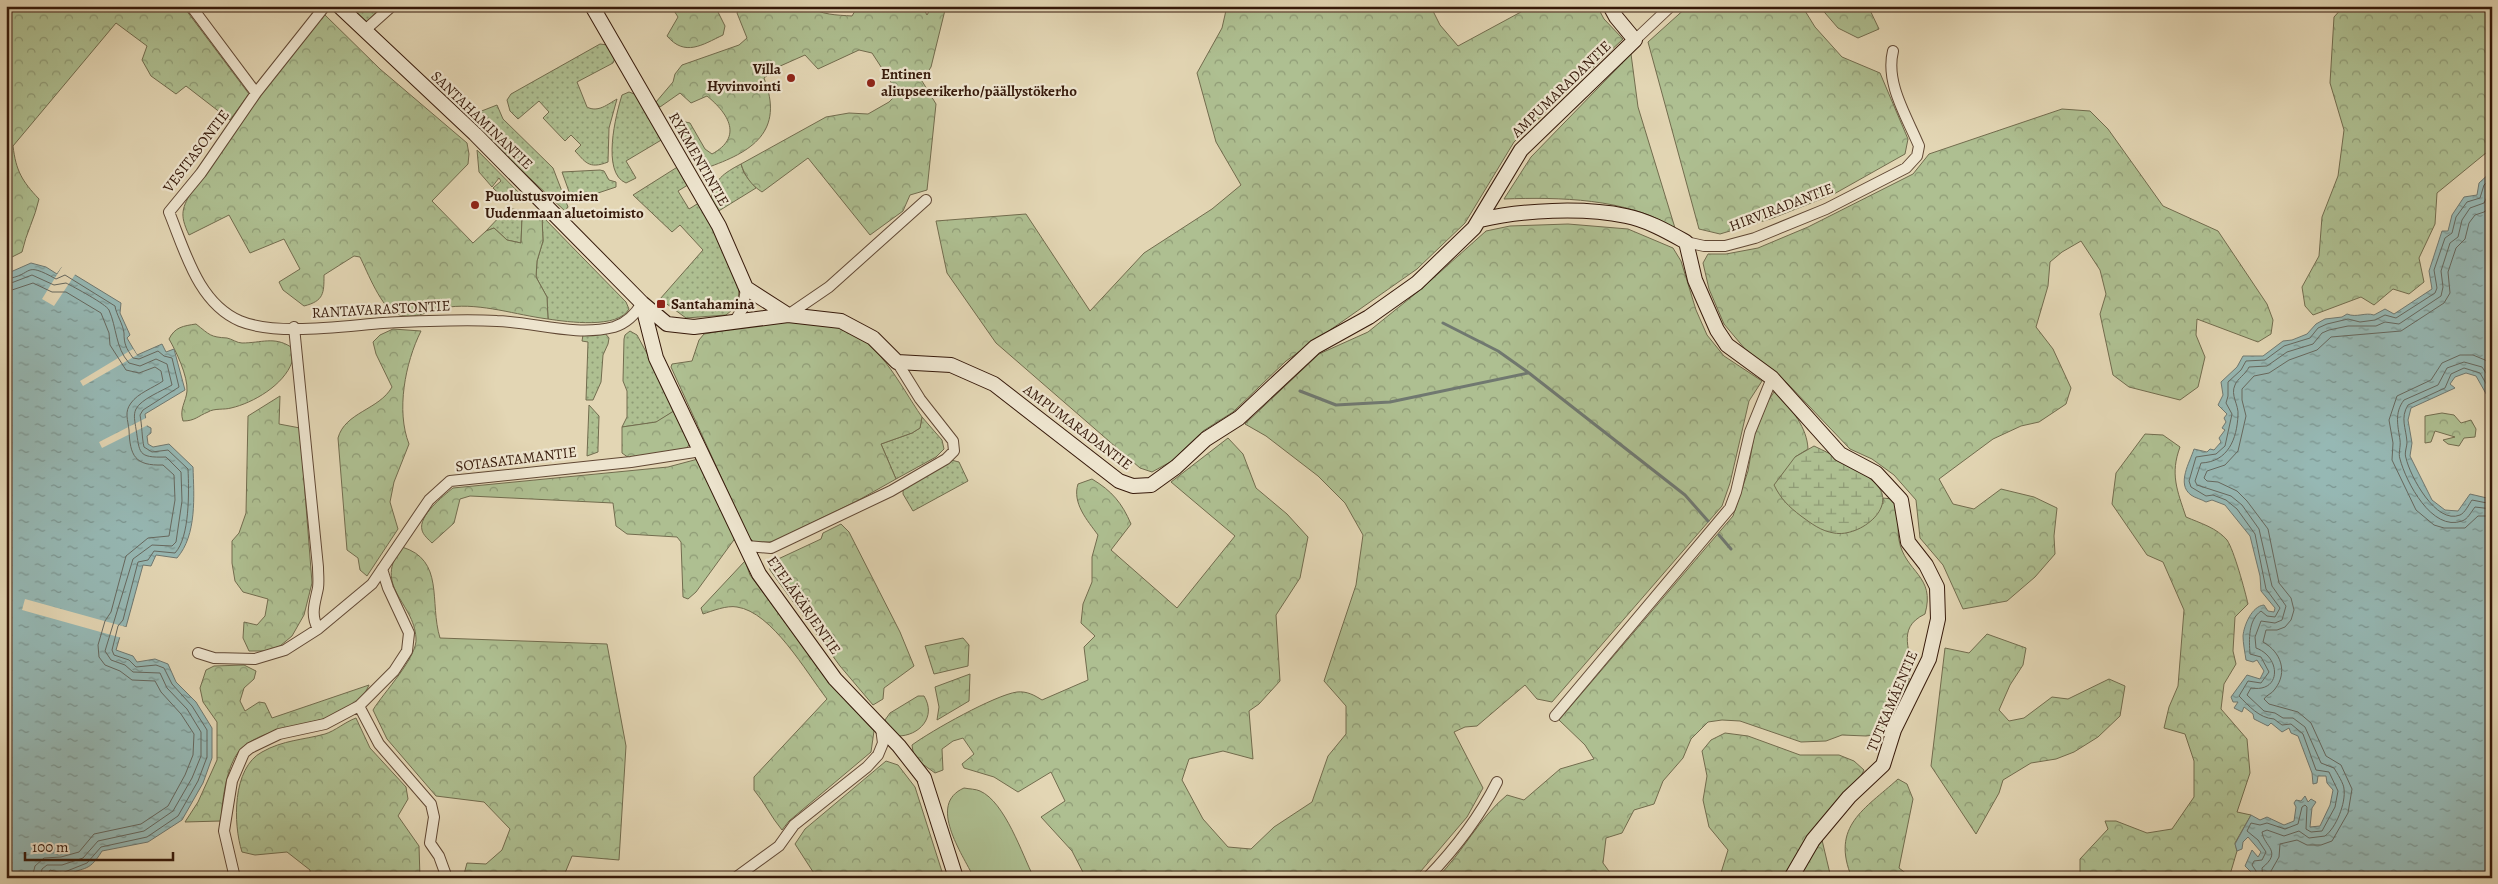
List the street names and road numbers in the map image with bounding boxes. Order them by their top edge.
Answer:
street label: AMPUMARADANTIE [1506,36,1615,143]
street label: SANTAHAMINANTIE [427,66,537,174]
street label: VESITASONTIE [158,105,234,197]
street label: RYKMENTINTIE [664,108,734,210]
street label: HIRVIRADANTIE [1726,178,1836,236]
street label: RANTAVARASTONTIE [311,295,451,323]
street label: AMPUMARADANTIE [1019,379,1137,475]
street label: SOTASATAMANTIE [454,442,578,476]
street label: ETELÄKÄRJENTIE [762,552,846,658]
street label: TUTKAMÄENTIE [1862,647,1922,755]

